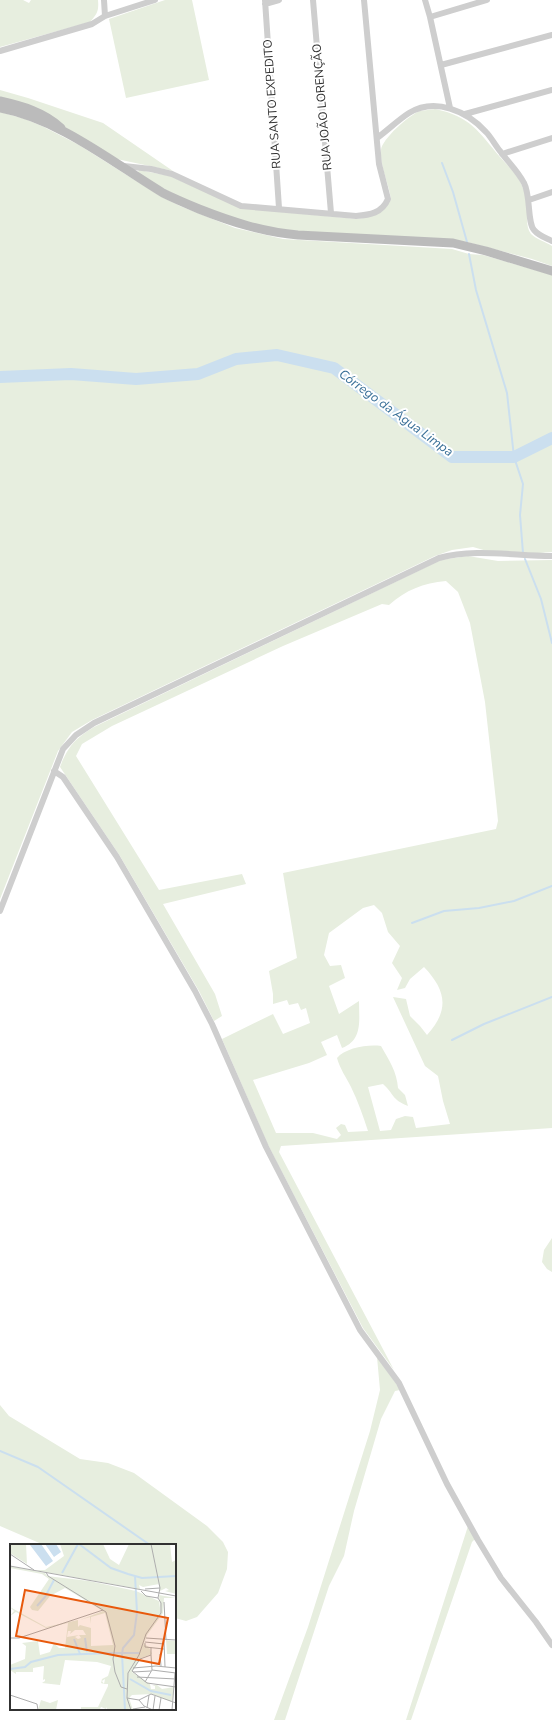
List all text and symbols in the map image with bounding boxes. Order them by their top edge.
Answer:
street label: RUA SANTO EXPEDITO [259,39,285,169]
street label: RUA JOÃO LORENÇÃO [308,43,336,171]
water label: Córrego da Água Limpa [335,364,458,461]
inset map [10,1544,176,1710]

